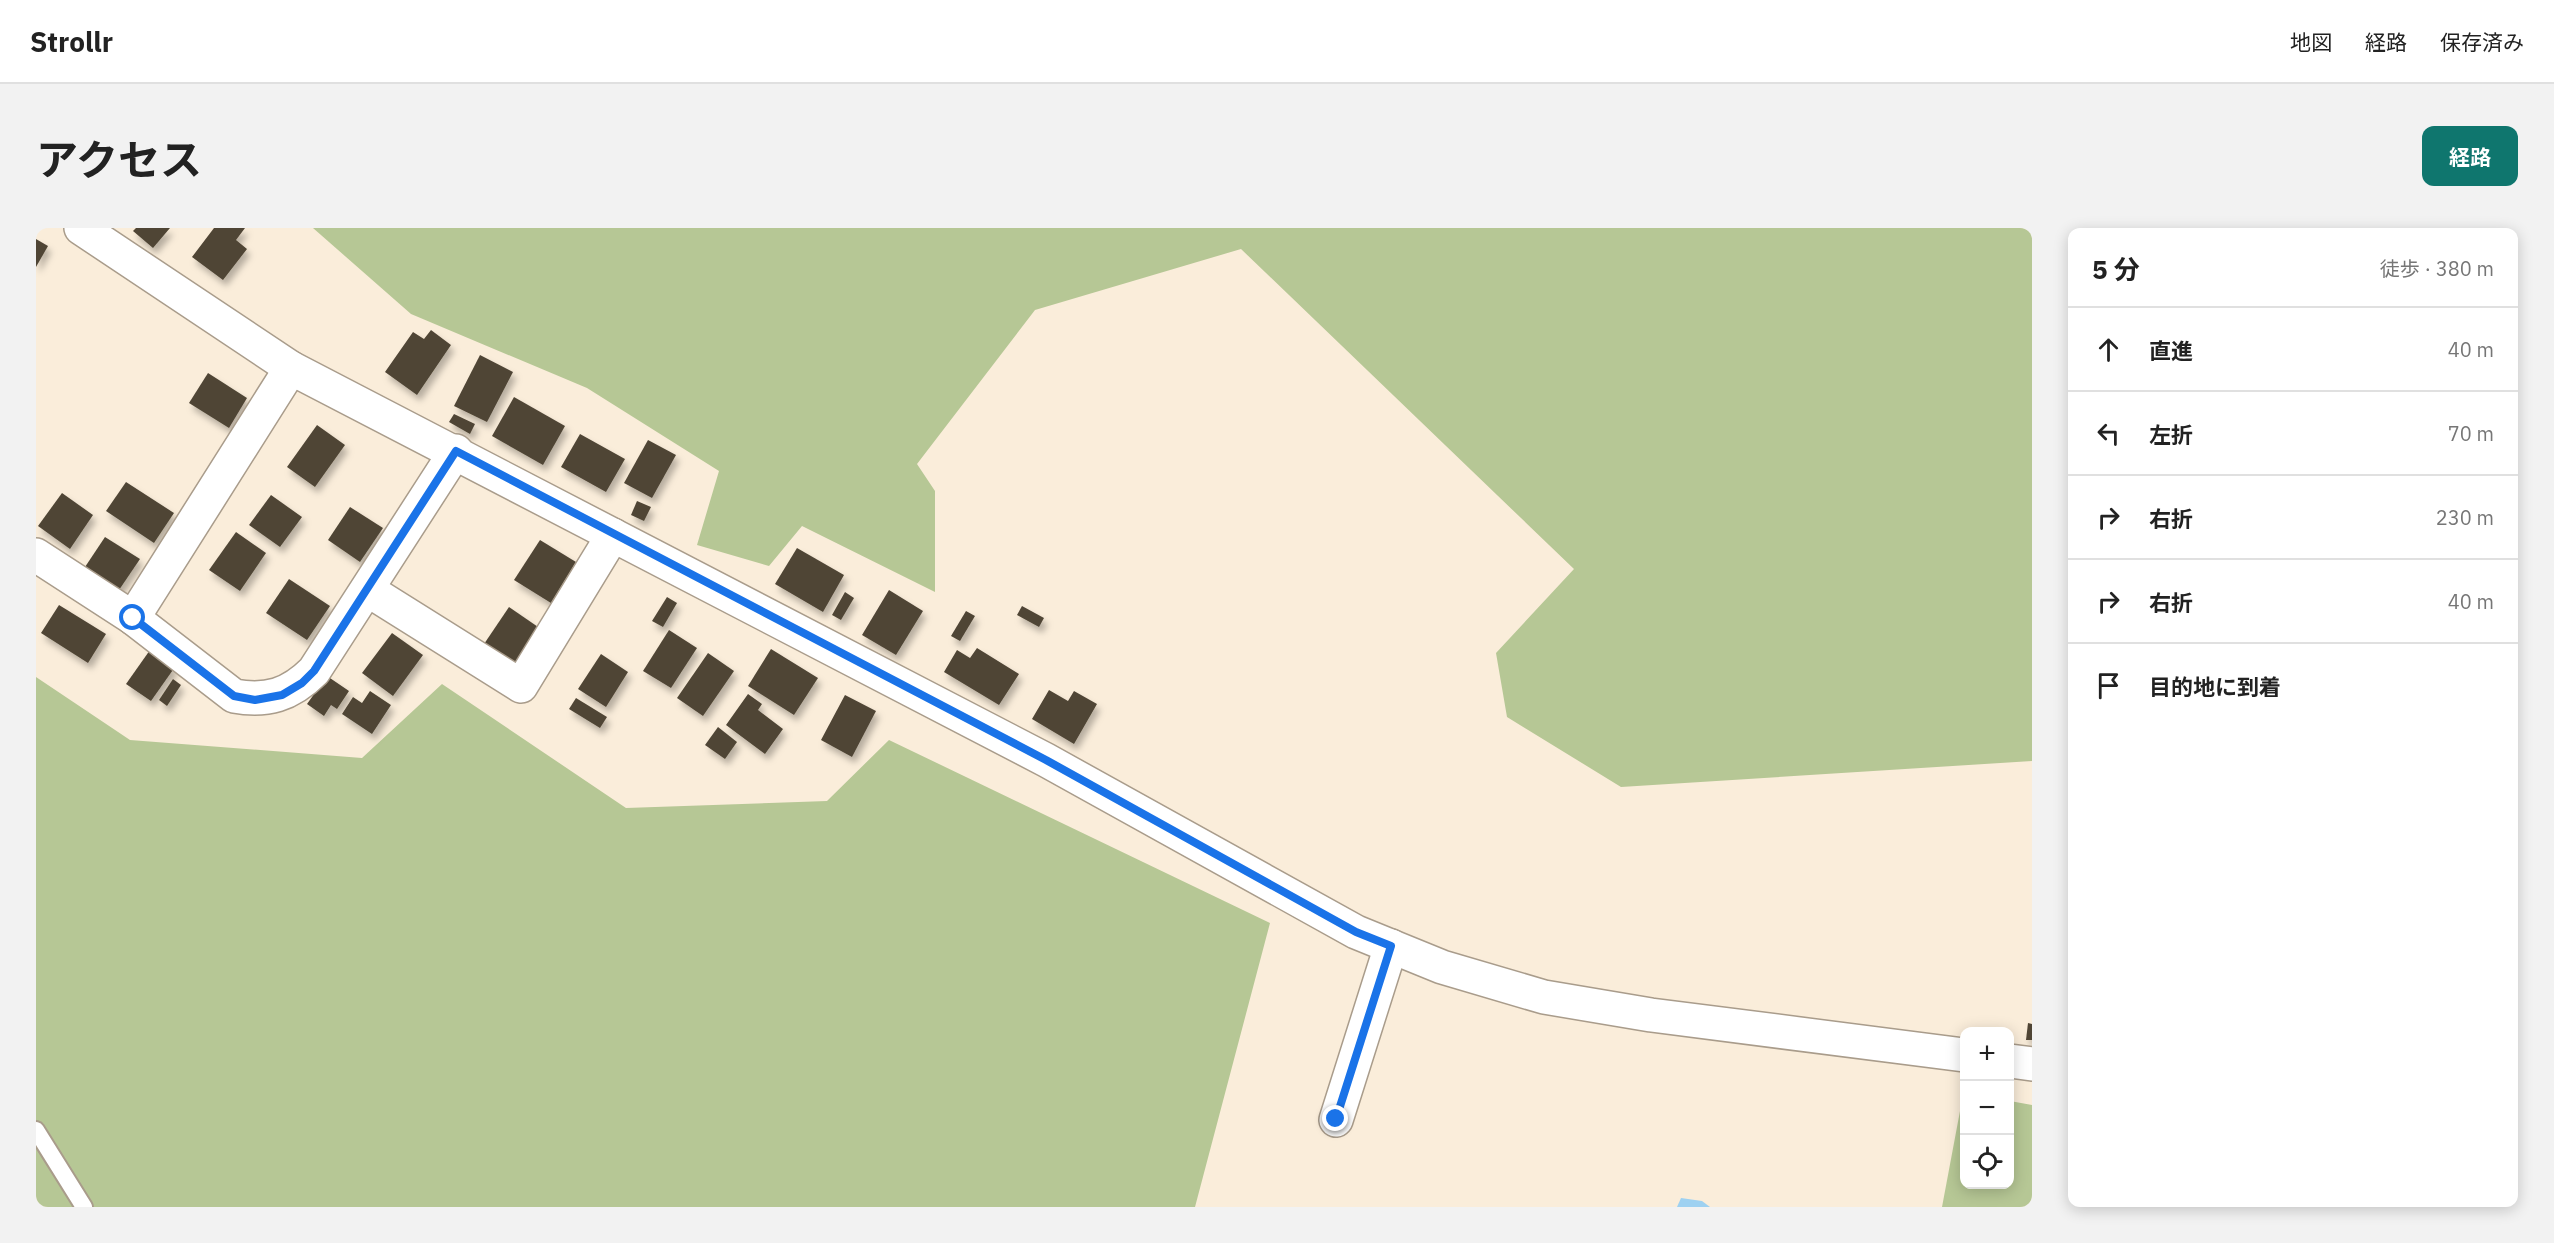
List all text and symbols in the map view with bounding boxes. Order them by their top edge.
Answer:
text: Strollr [30,23,113,60]
text: 地図 [2290,28,2332,56]
text: 経路 [2365,28,2407,56]
text: 保存済み [2440,28,2524,56]
button: 経路 [2422,126,2518,186]
text: アクセス [36,132,202,187]
text: 5 分 [2092,252,2140,286]
text: 徒歩 · 380 m [2380,255,2494,282]
icon: ahead [2092,333,2125,366]
text: 直進 [2149,336,2193,365]
text: 40 m [2448,336,2494,363]
icon: left [2092,417,2125,450]
text: 左折 [2149,420,2193,449]
text: 70 m [2448,420,2494,447]
icon: right [2092,501,2125,534]
text: 右折 [2149,504,2193,533]
text: 230 m [2436,504,2494,531]
icon: right [2092,585,2125,618]
text: 右折 [2149,588,2193,617]
text: 40 m [2448,588,2494,615]
route start [119,604,145,630]
icon: arrive [2092,669,2125,702]
text: 目的地に到着 [2149,672,2281,701]
map controls [1960,1027,2014,1189]
button: + [1960,1027,2014,1081]
button: − [1960,1081,2014,1135]
route end [1322,1105,1348,1131]
button: locate [1960,1135,2014,1189]

